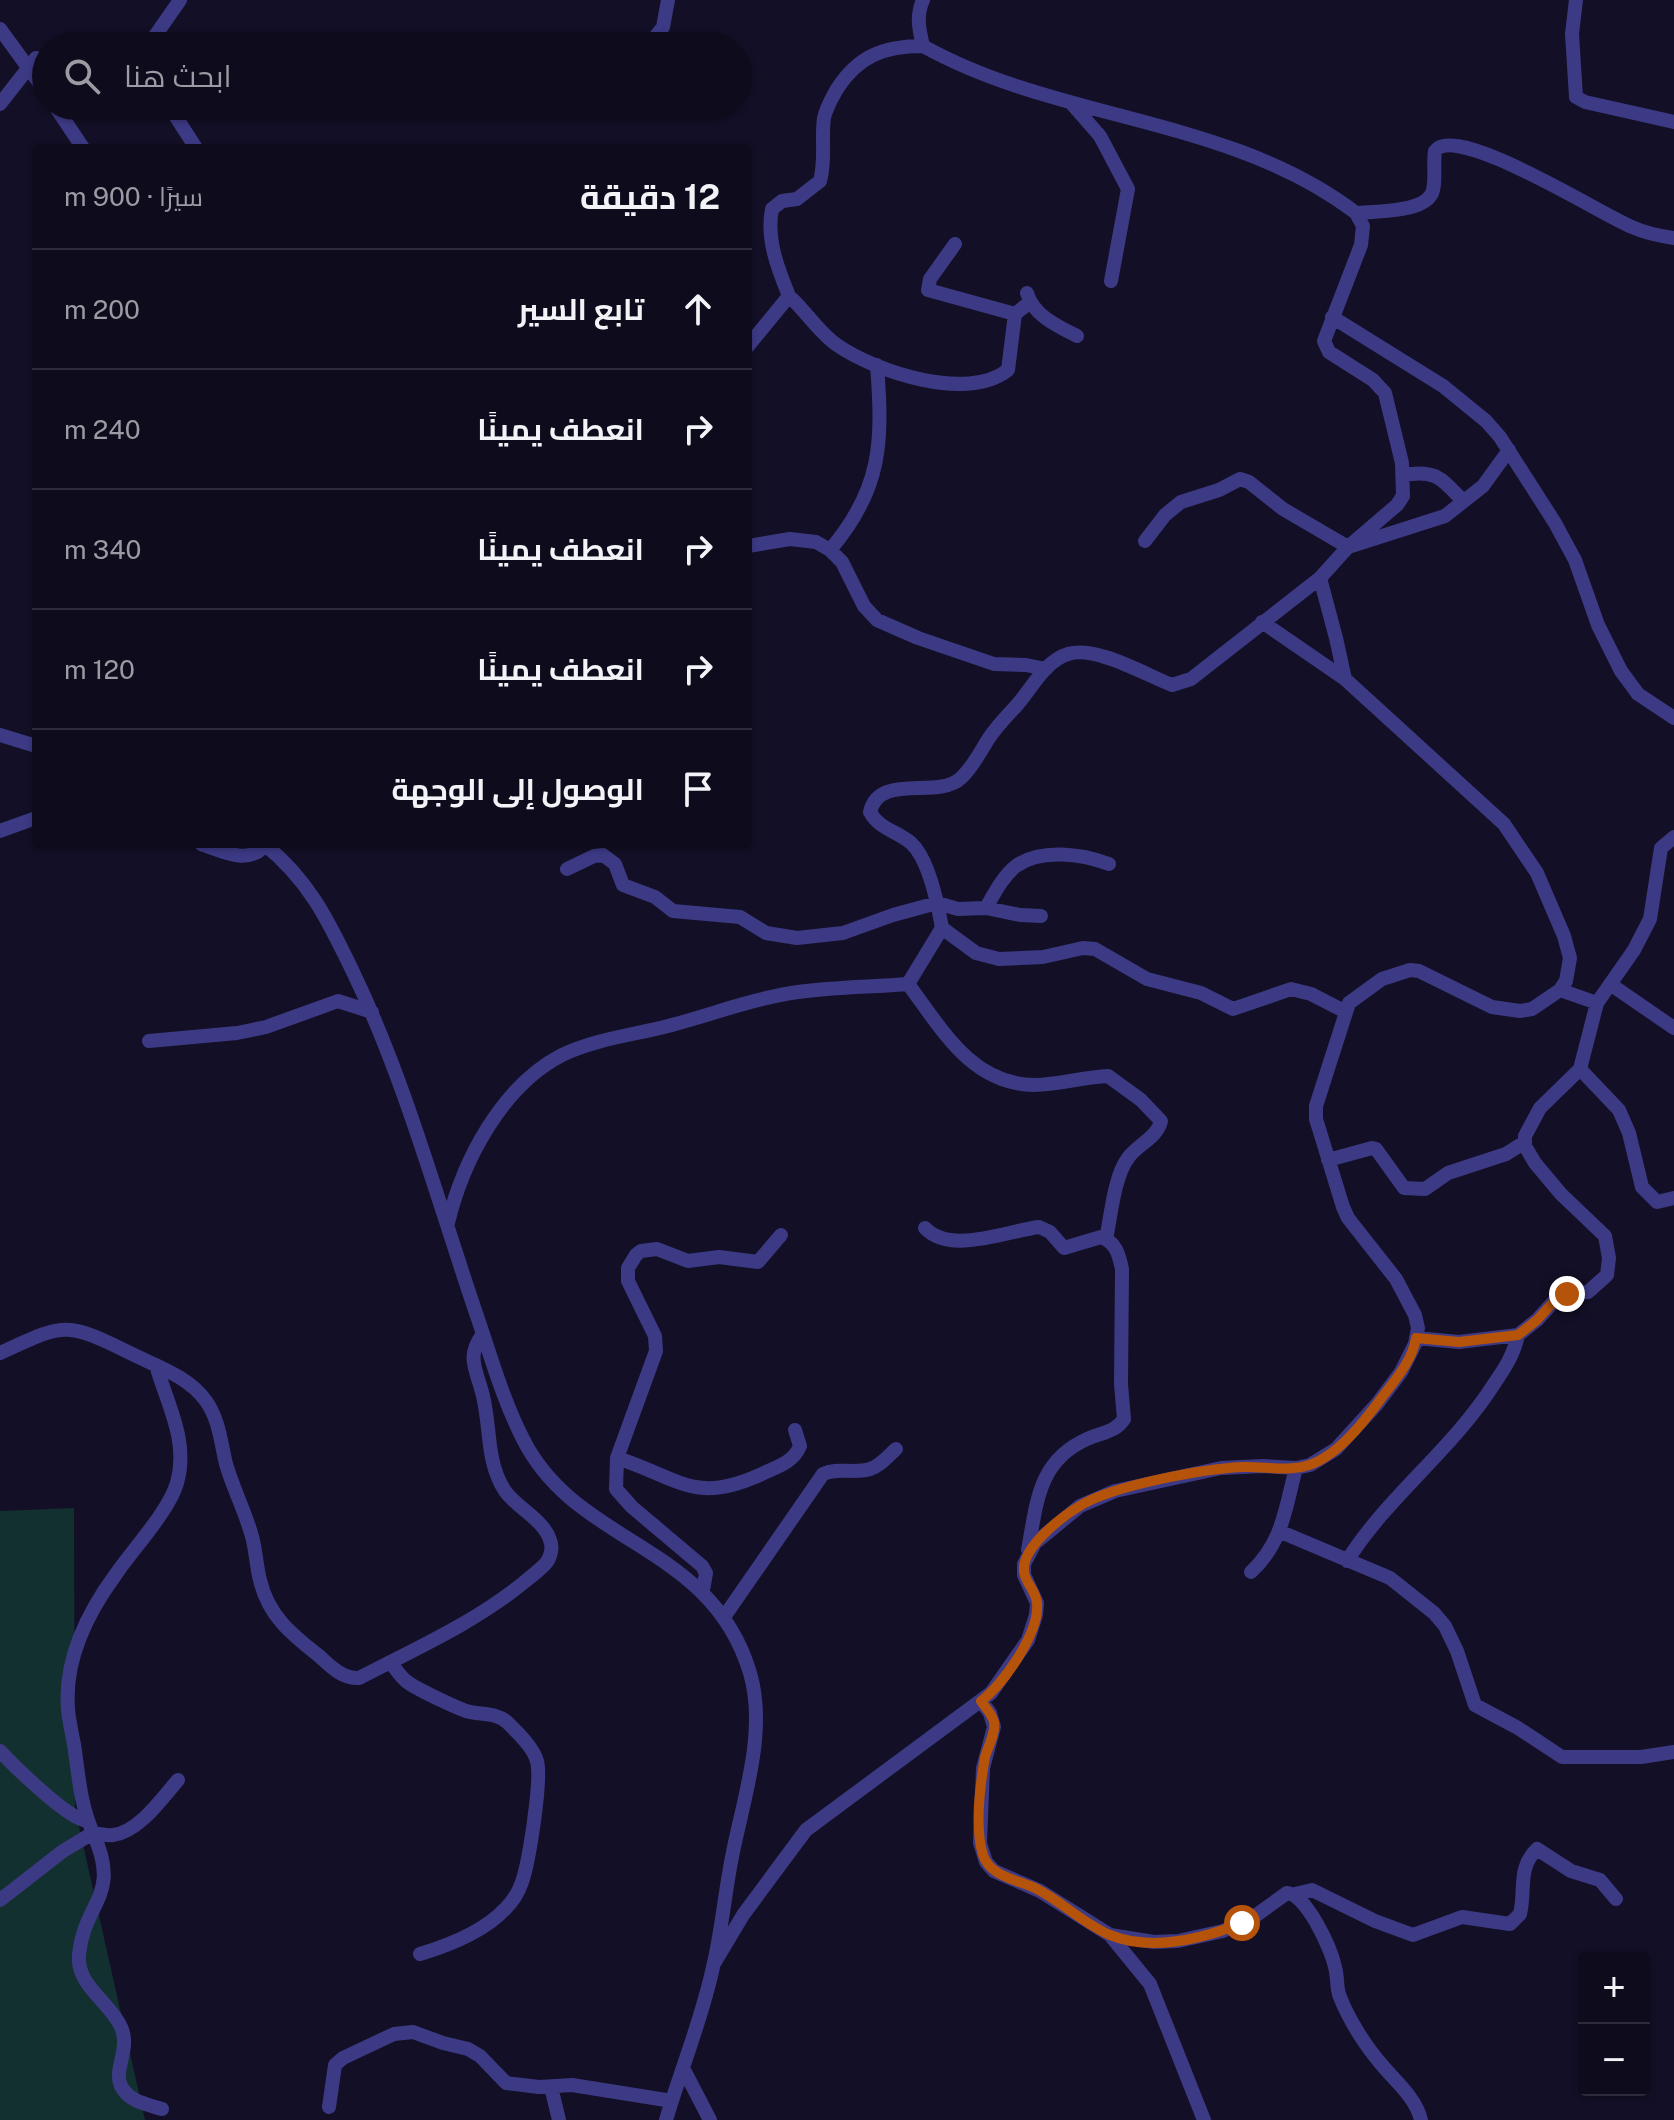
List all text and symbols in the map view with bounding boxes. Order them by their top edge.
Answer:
search box [32,32,752,120]
icon: search [60,54,104,98]
text: ابحث هنا [124,58,232,94]
text: 12 دقيقة [580,177,720,217]
text: سيرًا · 900 m [64,181,203,212]
icon: ahead [676,287,720,331]
text: تابع السير [518,291,644,327]
text: 200 m [64,294,140,325]
icon: right [676,407,720,451]
text: انعطف يمينًا [477,411,644,447]
text: 240 m [64,414,141,445]
icon: right [676,527,720,571]
text: انعطف يمينًا [477,531,644,567]
text: 340 m [64,534,141,565]
icon: right [676,647,720,691]
text: انعطف يمينًا [477,651,644,687]
text: 120 m [64,654,135,685]
icon: arrive [676,767,720,811]
text: الوصول إلى الوجهة [391,771,644,807]
route end [1549,1276,1585,1312]
route start [1224,1905,1260,1941]
map controls [1578,1952,1650,2096]
button: + [1578,1952,1650,2024]
button: − [1578,2024,1650,2096]

